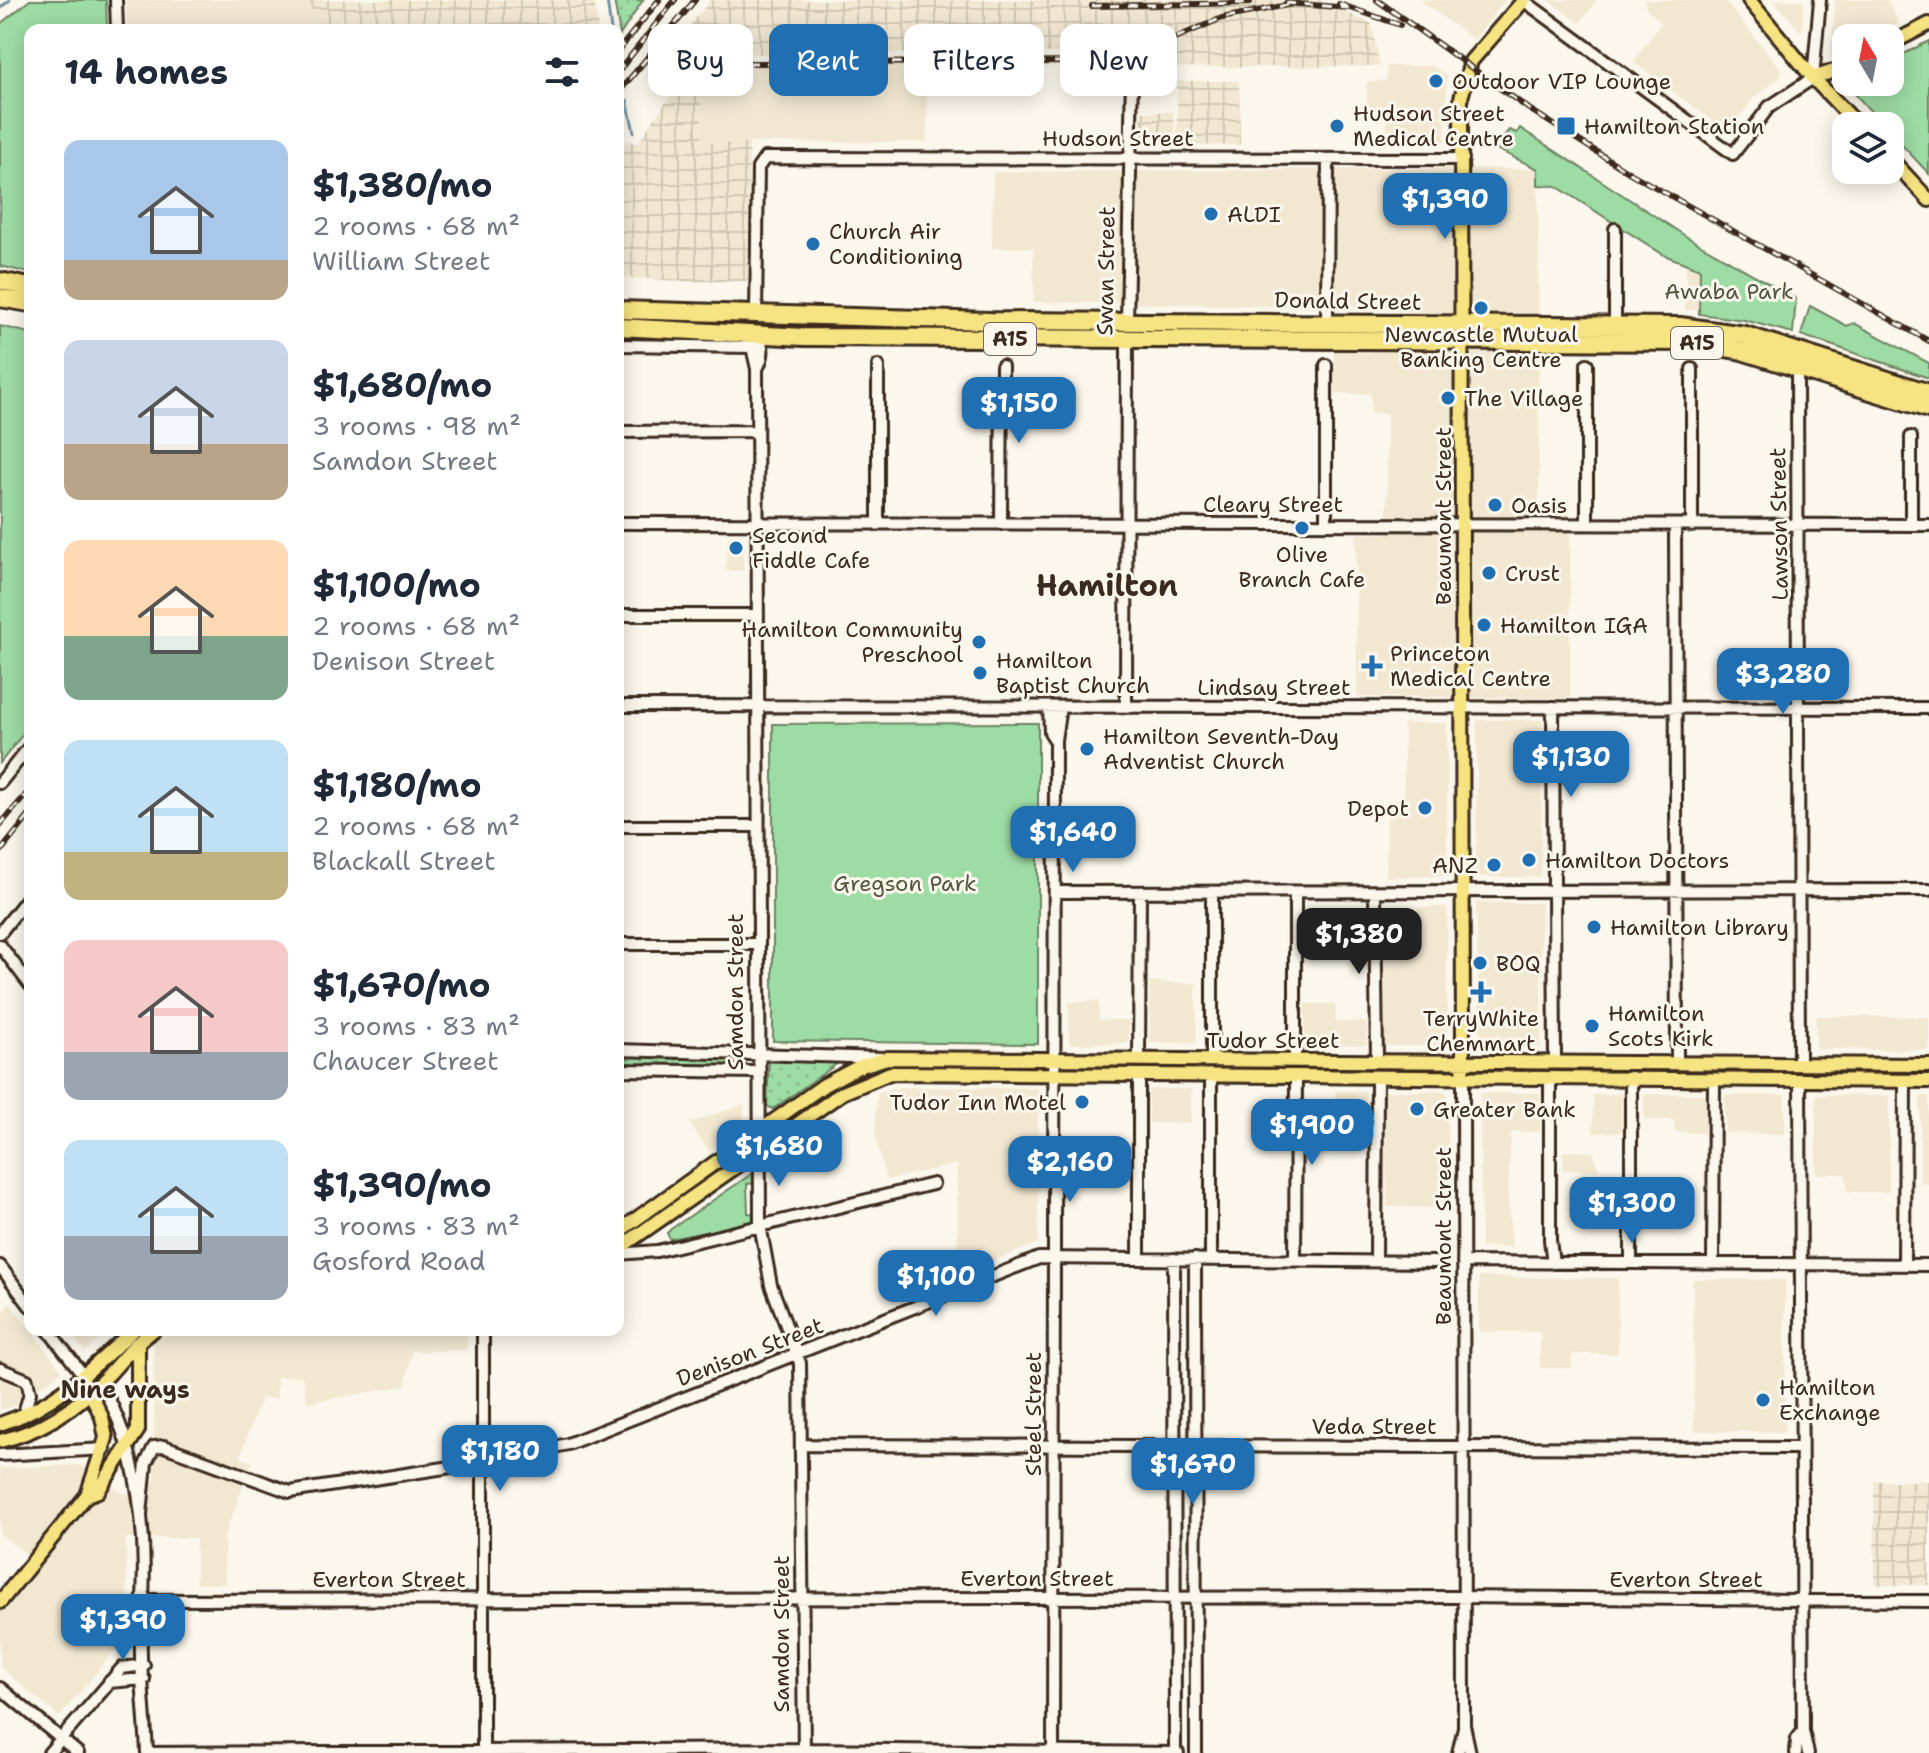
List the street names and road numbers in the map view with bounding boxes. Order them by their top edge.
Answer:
street label: Hudson Street [1042,124,1194,153]
street label: Swan Street [1090,206,1122,336]
street label: Donald Street [1274,285,1422,317]
road number: A15 [984,323,1036,355]
road number: A15 [1671,327,1723,359]
street label: Beaumont Street [1429,427,1458,605]
street label: Lawson Street [1763,447,1795,601]
street label: Cleary Street [1203,490,1343,519]
street label: Lindsay Street [1197,673,1351,702]
street label: Samdon Street [721,913,750,1071]
street label: Tudor Street [1206,1026,1340,1055]
street label: Beaumont Street [1429,1147,1458,1325]
street label: Denison Street [672,1311,828,1393]
street label: Steel Street [1019,1352,1048,1476]
street label: Veda Street [1311,1412,1437,1441]
street label: Samdon Street [767,1555,796,1713]
street label: Everton Street [960,1564,1114,1593]
street label: Everton Street [312,1565,466,1594]
street label: Everton Street [1609,1565,1763,1594]

